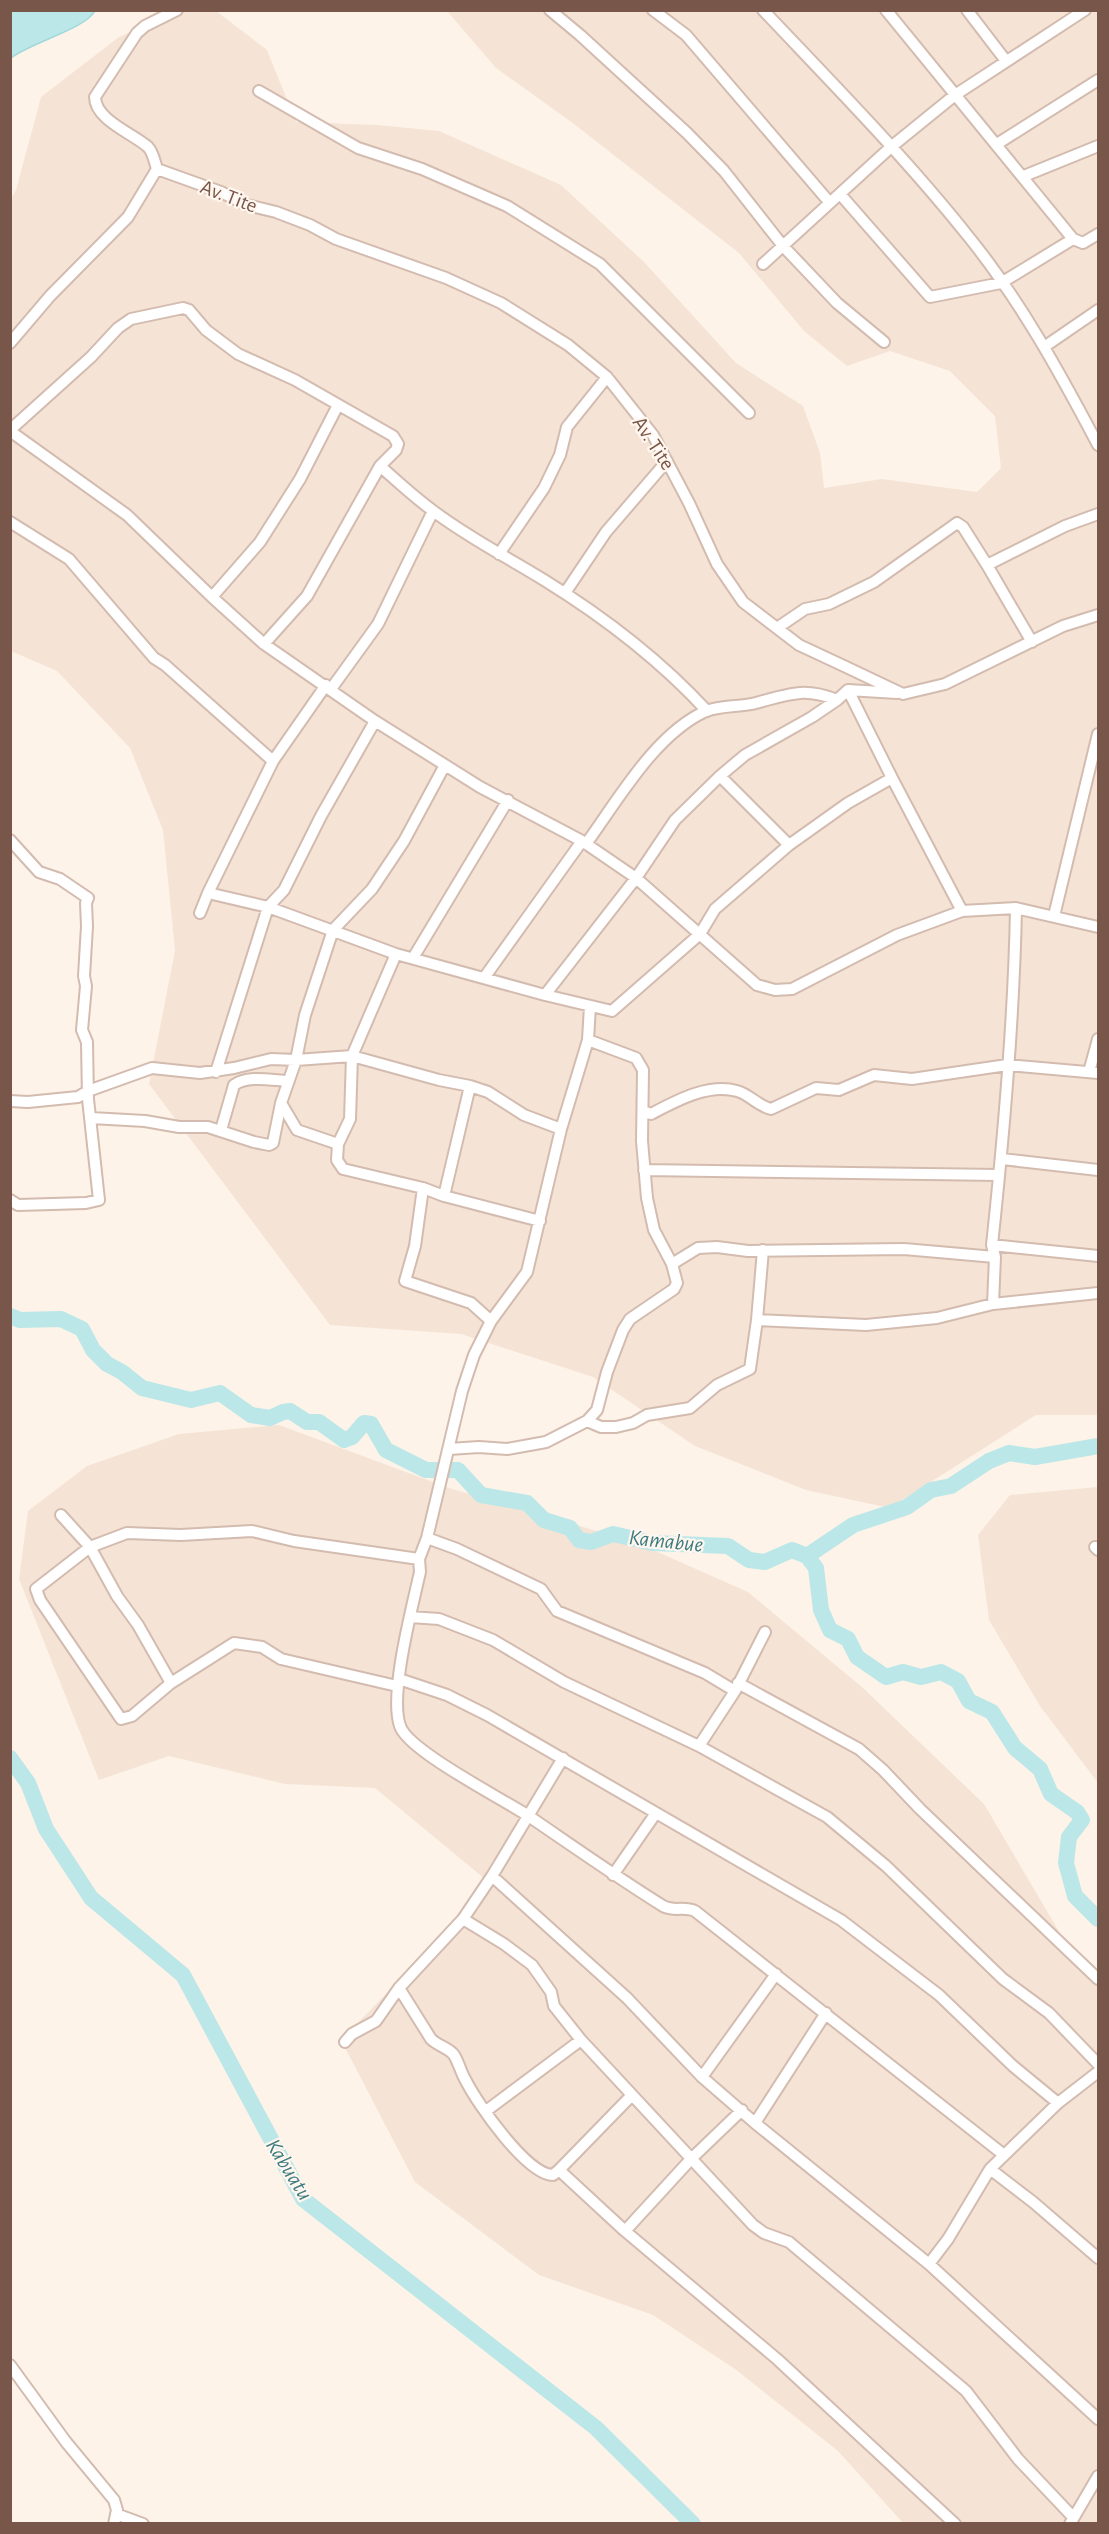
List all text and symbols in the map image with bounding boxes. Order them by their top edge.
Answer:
street label: Av. Tite [198,176,260,217]
street label: Av. Tite [629,413,678,474]
water label: Kamabue [628,1526,704,1556]
water label: Kabuatu [262,2135,316,2204]

